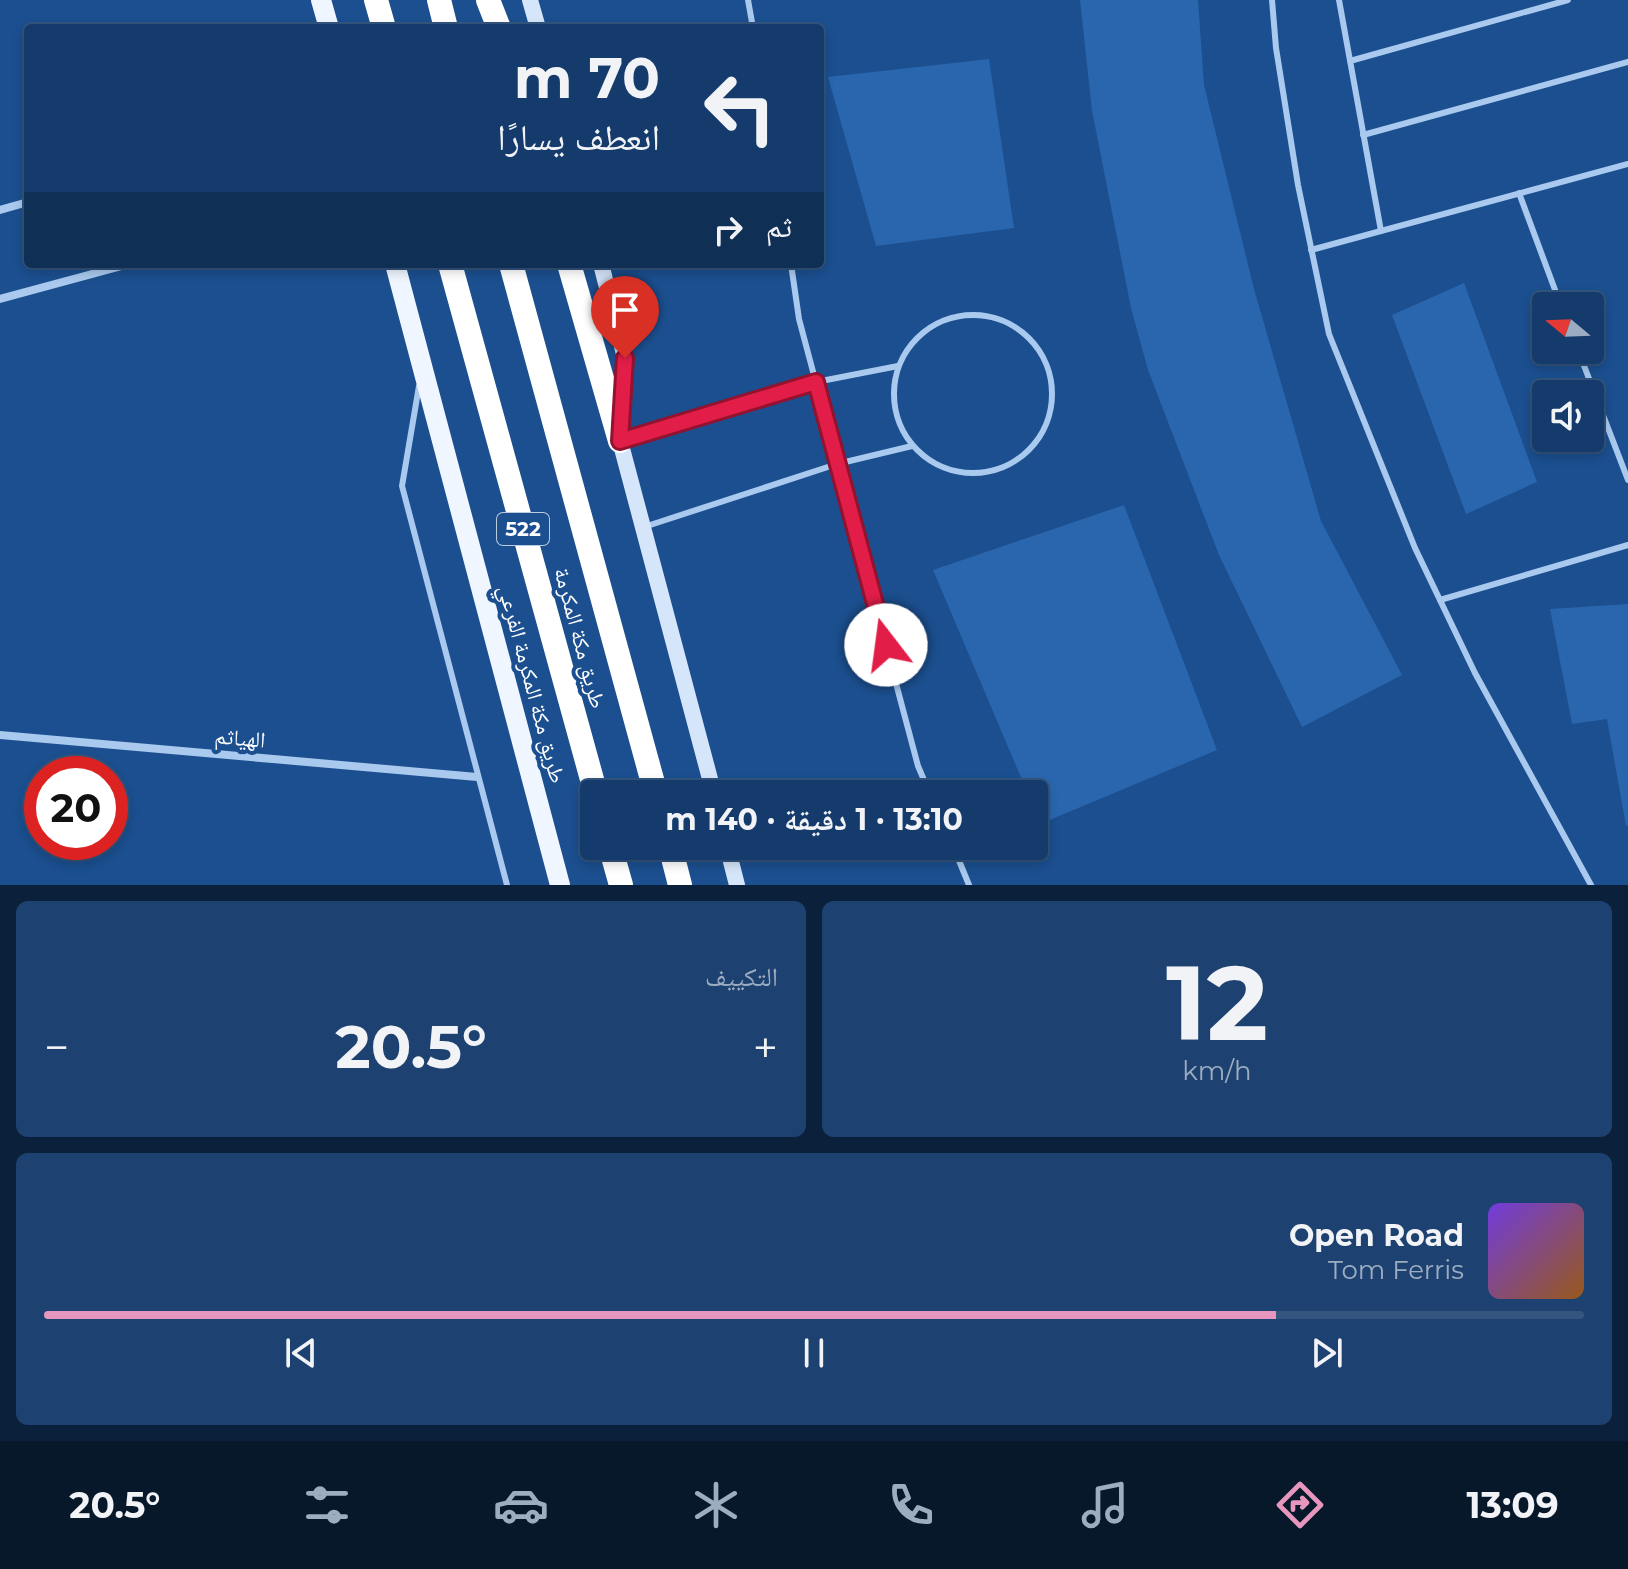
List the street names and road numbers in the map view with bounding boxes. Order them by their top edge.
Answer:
road number: 522 [497,513,549,545]
street label: طريق مكة المكرمة [548,565,612,711]
street label: طريق مكة المكرمة الفرعي [489,582,571,787]
street label: الهياثم [213,722,267,755]

